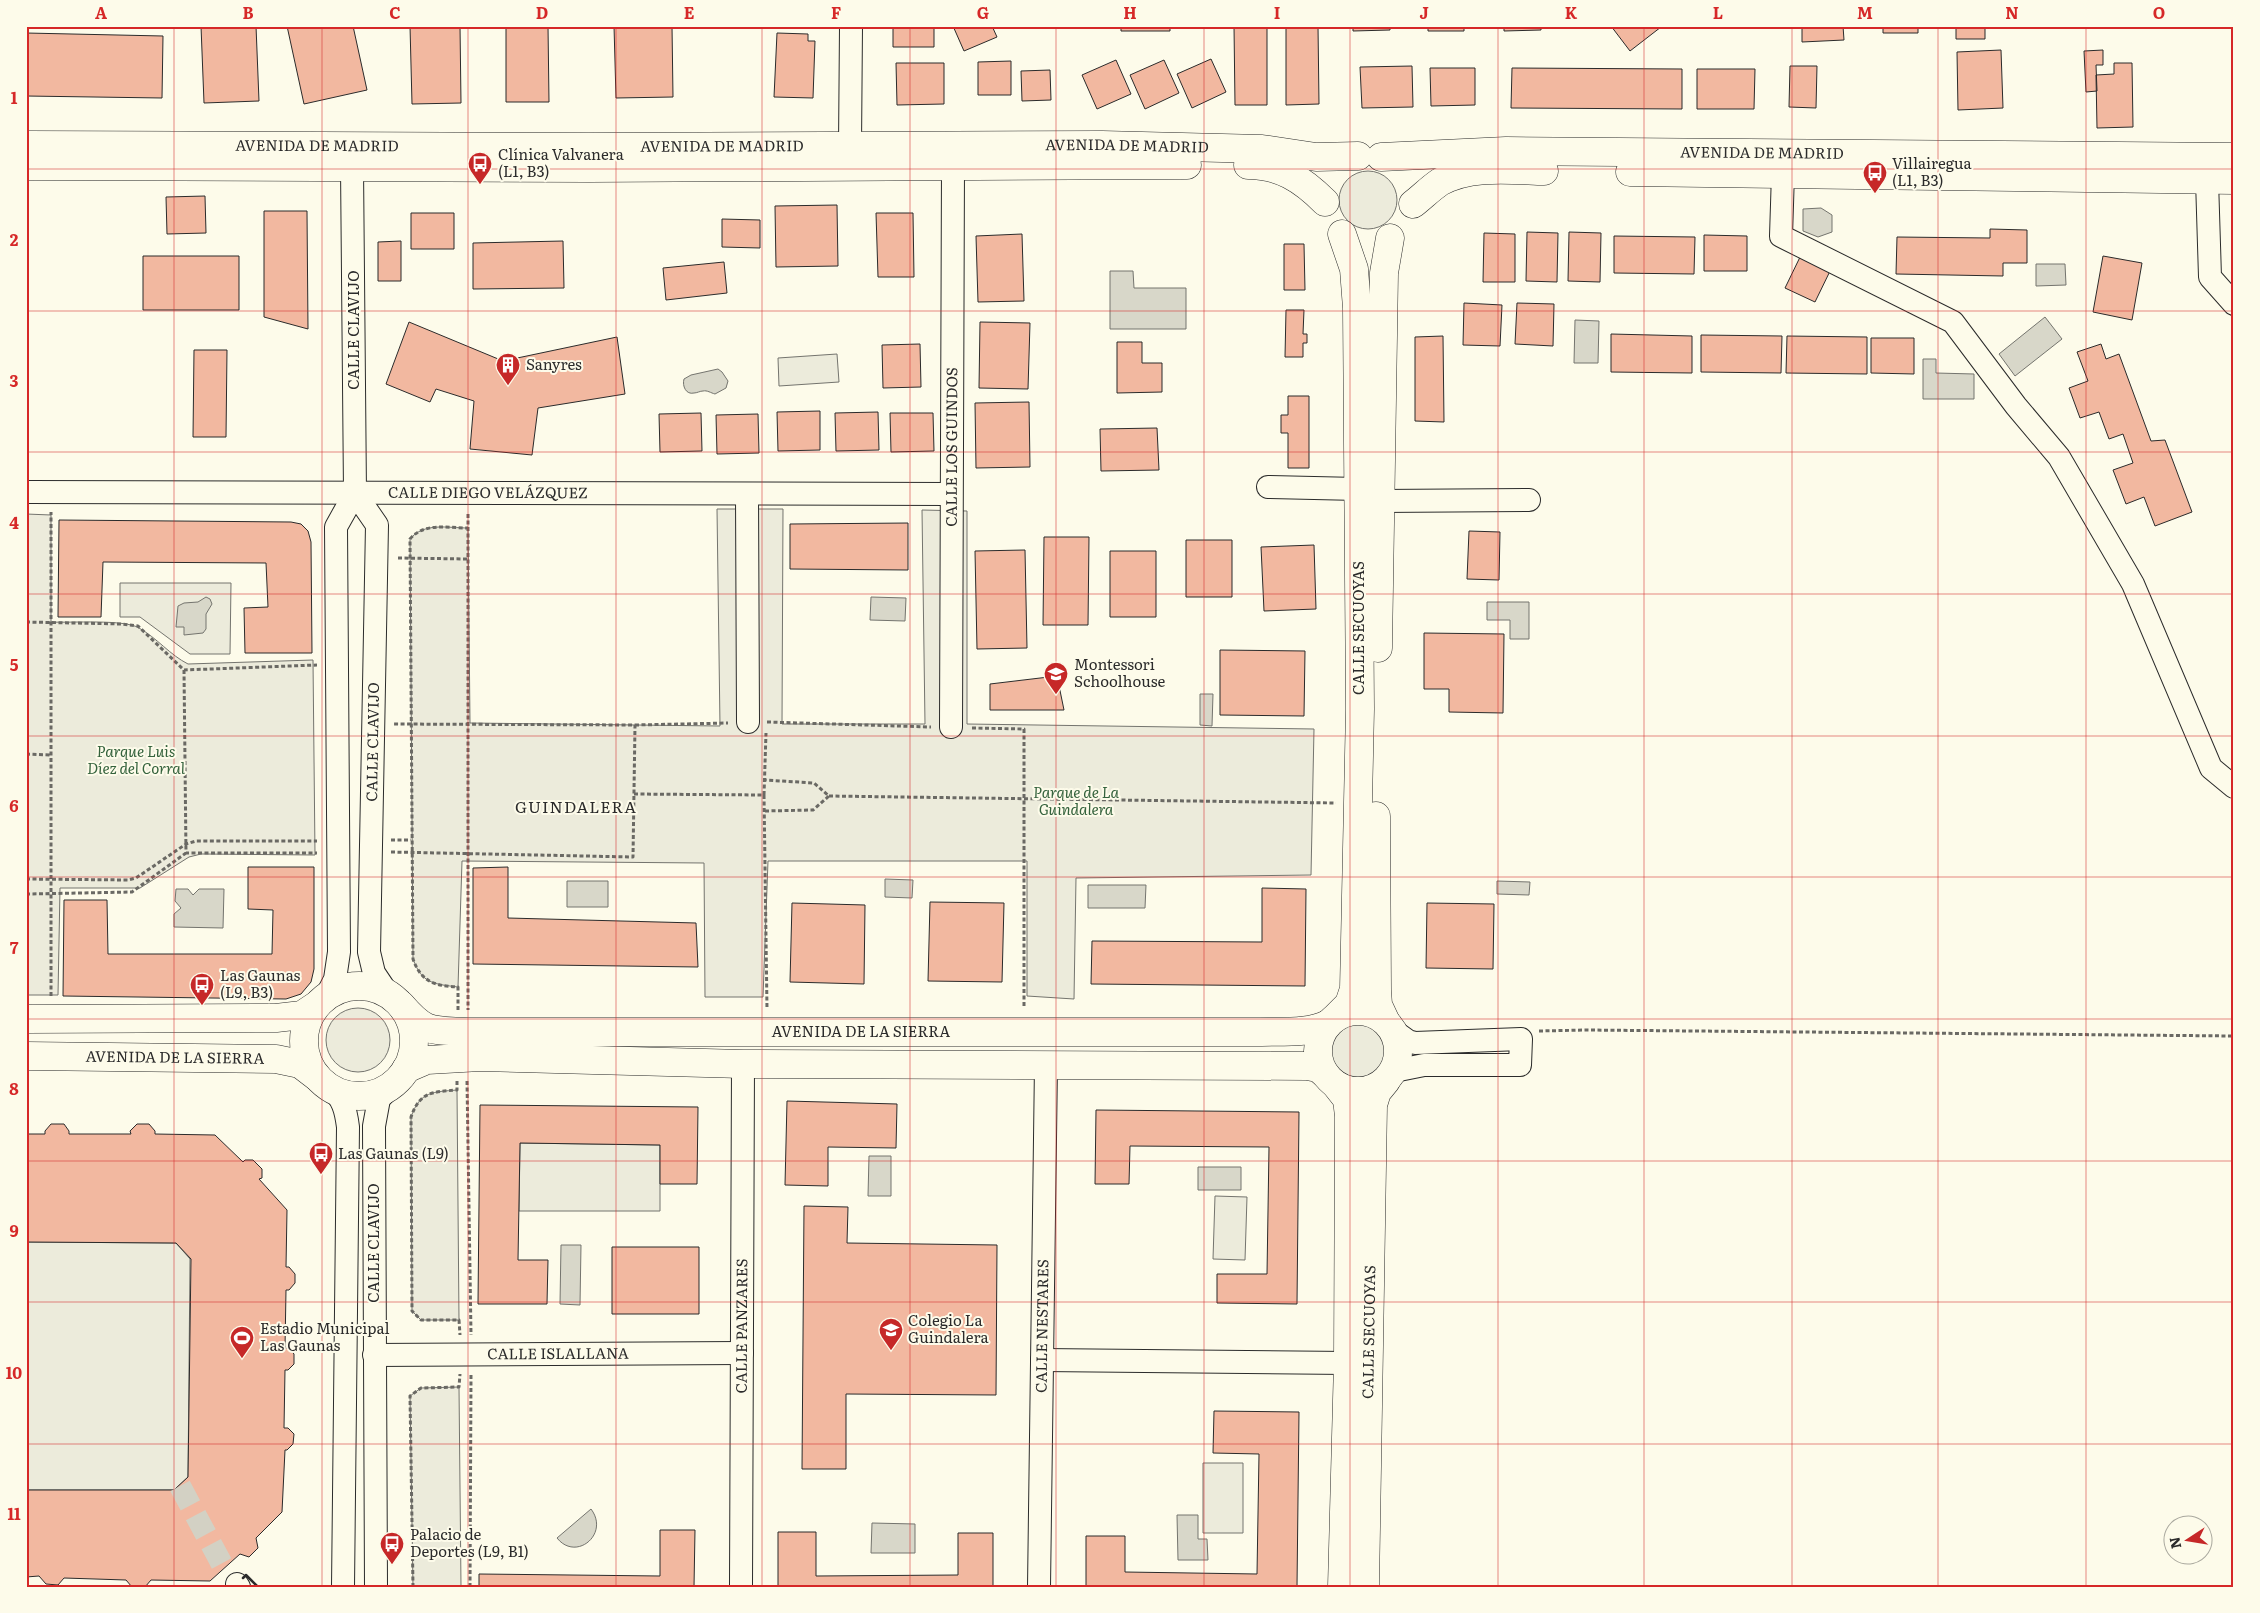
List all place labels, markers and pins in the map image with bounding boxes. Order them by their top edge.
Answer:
place label: Clínica Valvanera (L1, B3) [498,142,625,182]
bus stop icon: Clínica Valvanera (L1, B3) [467,151,493,185]
place label: Villairegua (L1, B3) [1892,151,1973,191]
bus stop icon: Villairegua (L1, B3) [1862,160,1888,194]
building icon: Sanyres [495,352,521,386]
place label: Sanyres [526,352,582,375]
place label: Montessori Schoolhouse [1074,652,1165,692]
school or university icon: Montessori Schoolhouse [1043,661,1069,695]
place label: Las Gaunas (L9, B3) [220,963,301,1003]
bus stop icon: Las Gaunas (L9, B3) [189,972,215,1006]
bus stop icon: Las Gaunas (L9) [308,1141,334,1175]
place label: Las Gaunas (L9) [338,1141,449,1164]
place label: Colegio La Guindalera [908,1308,989,1348]
place label: Estadio Municipal Las Gaunas [260,1316,390,1356]
school or university icon: Colegio La Guindalera [878,1317,904,1351]
sports icon: Estadio Municipal Las Gaunas [229,1325,255,1359]
place label: Palacio de Deportes (L9, B1) [410,1522,529,1562]
bus stop icon: Palacio de Deportes (L9, B1) [379,1531,405,1565]

